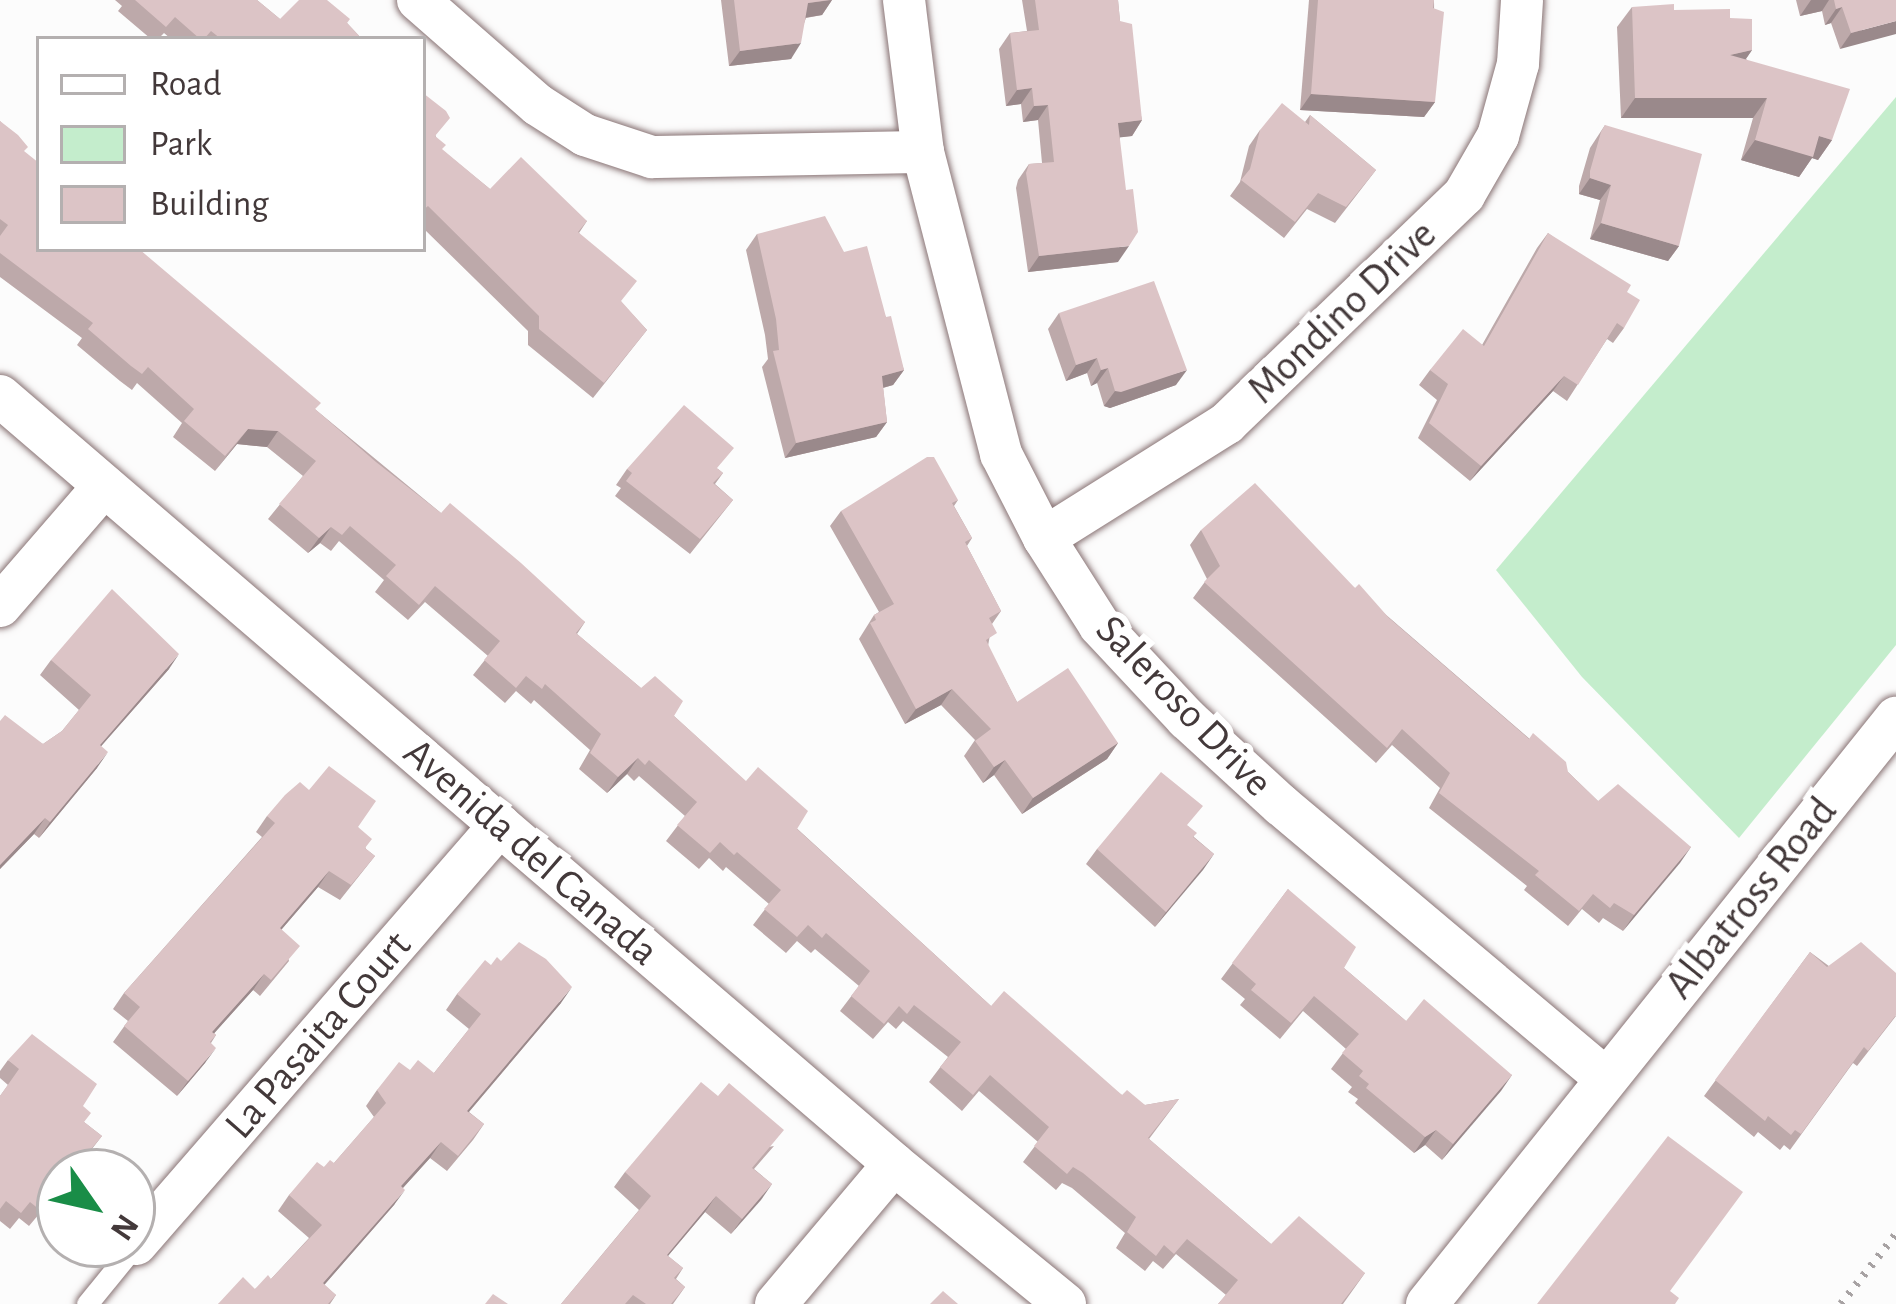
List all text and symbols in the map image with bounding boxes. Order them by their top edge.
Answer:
legend [36,36,426,252]
text: Road [150,66,222,102]
text: Park [150,126,212,162]
text: Building [150,186,269,222]
street label: Mondino Drive [1237,210,1447,414]
street label: Saleroso Drive [1085,605,1283,807]
street label: Avenida del Canada [393,728,669,976]
street label: Albatross Road [1654,787,1848,1009]
street label: La Pasaita Court [214,921,422,1149]
north arrow [36,1148,156,1268]
text: N [104,1208,144,1245]

